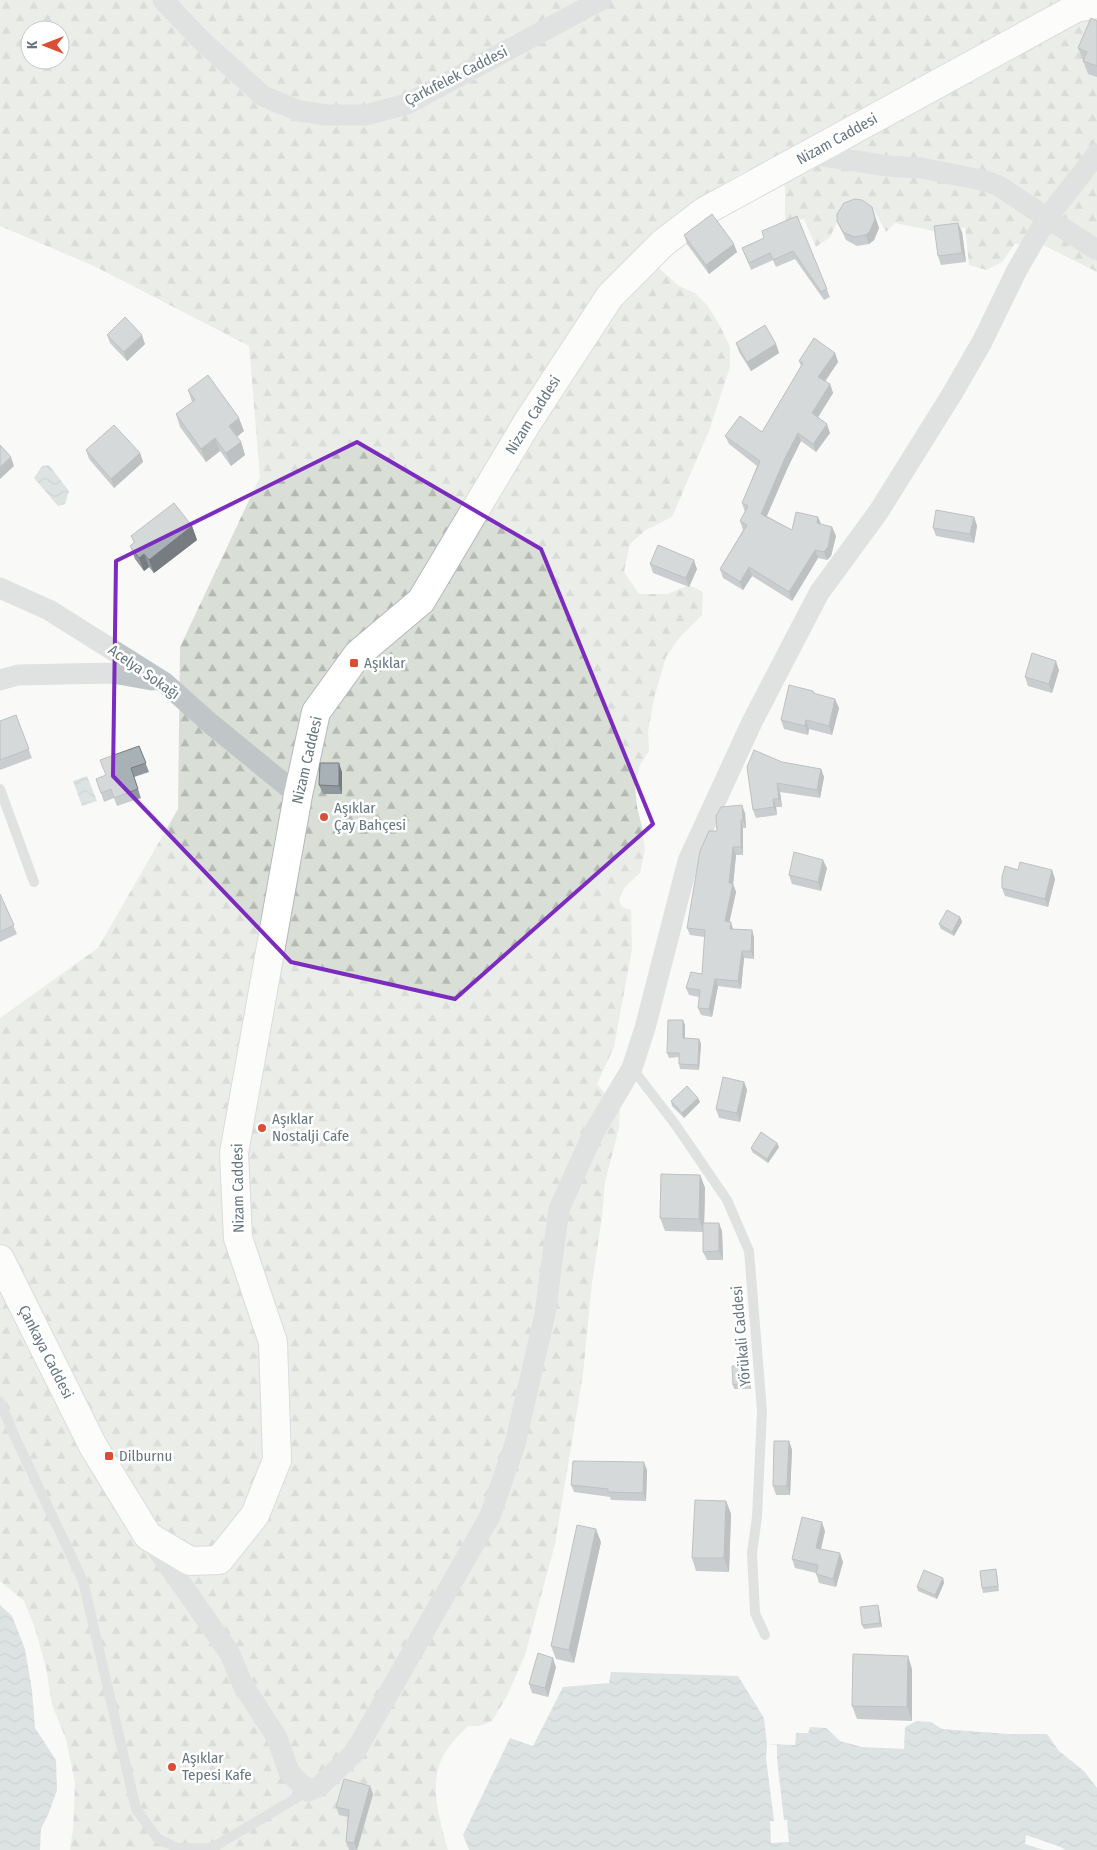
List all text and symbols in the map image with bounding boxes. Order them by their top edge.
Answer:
north arrow [20,20,70,70]
text: K [24,40,41,49]
street label: Çarkıfelek Caddesi [402,42,510,110]
street label: Nizam Caddesi [793,109,881,169]
street label: Nizam Caddesi [502,372,564,458]
street label: Acelya Sokağı [105,641,183,703]
place label: Aşıklar [364,654,406,672]
marker: Aşıklar [348,657,360,669]
street label: Nizam Caddesi [288,714,326,806]
place label: Aşıklar Çay Bahçesi [334,799,406,834]
marker: Aşıklar Çay Bahçesi [318,811,330,823]
place label: Aşıklar Nostalji Cafe [272,1110,349,1145]
marker: Aşıklar Nostalji Cafe [256,1122,268,1134]
street label: Nizam Caddesi [228,1143,248,1233]
street label: Yörükali Caddesi [728,1285,754,1387]
street label: Çankaya Caddesi [15,1302,77,1402]
place label: Dilburnu [119,1447,172,1465]
marker: Dilburnu [103,1450,115,1462]
place label: Aşıklar Tepesi Kafe [182,1749,252,1784]
marker: Aşıklar Tepesi Kafe [166,1761,178,1773]

